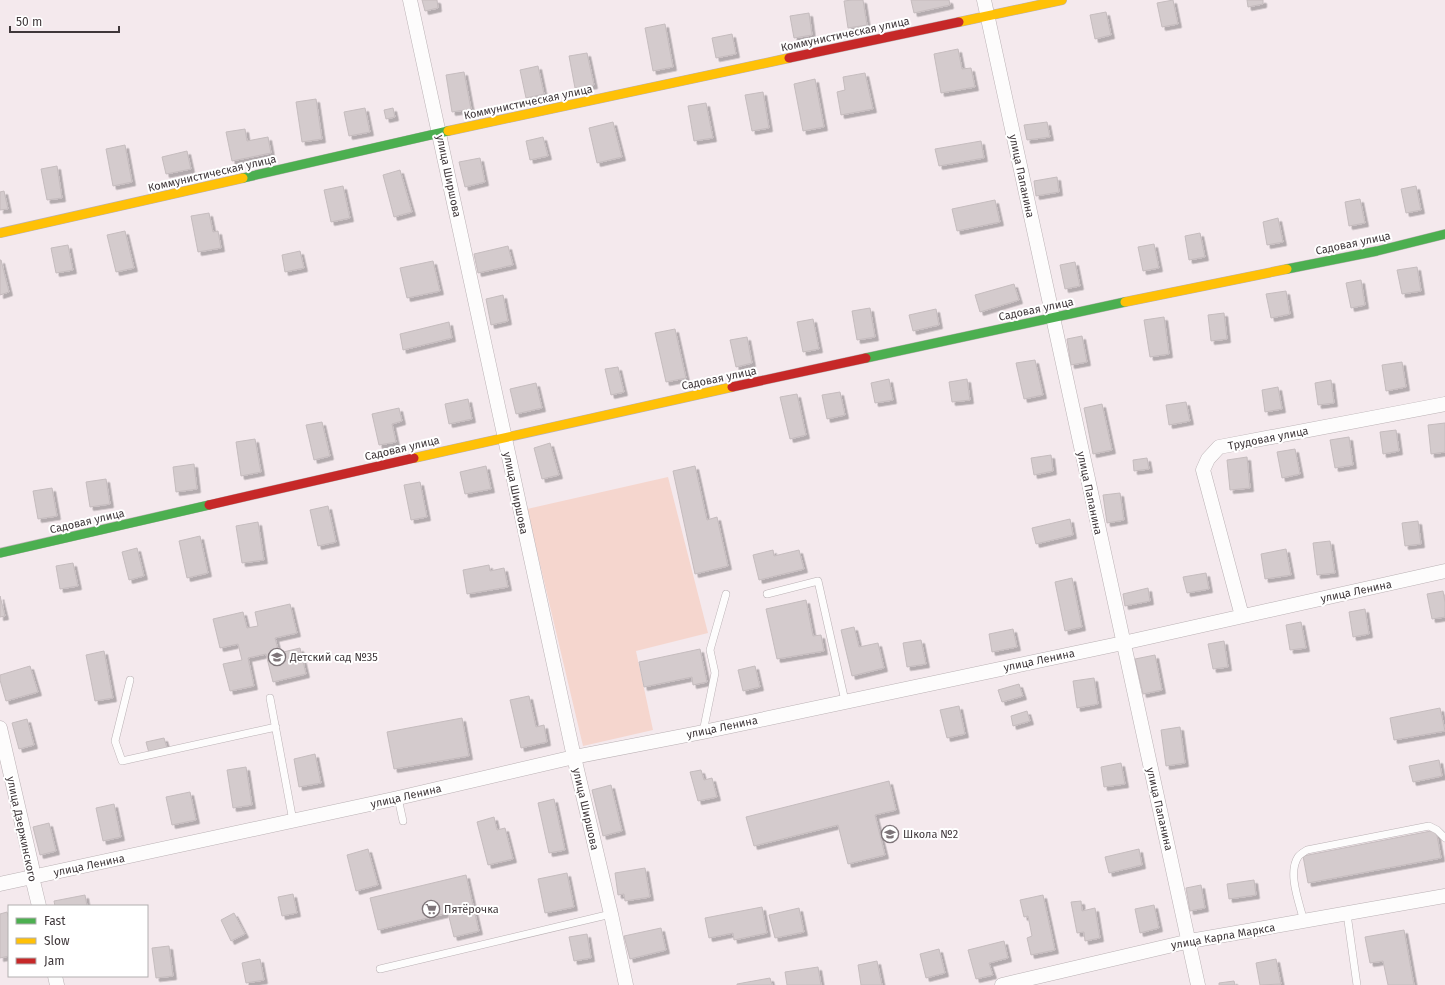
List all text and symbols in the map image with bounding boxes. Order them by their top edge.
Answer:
scale bar [10,8,119,34]
street label: Коммунистическая улица [780,14,911,54]
text: 50 m [16,15,42,29]
street label: Коммунистическая улица [463,82,594,122]
street label: улица Папанина [1006,133,1037,219]
street label: улица Ширшова [433,134,464,219]
street label: Коммунистическая улица [147,152,278,195]
street label: Садовая улица [1314,229,1392,258]
street label: Садовая улица [997,295,1075,324]
street label: Садовая улица [680,364,758,393]
street label: Трудовая улица [1227,424,1309,453]
street label: Садовая улица [363,434,441,463]
street label: улица Папанина [1074,450,1105,536]
street label: улица Ширшова [500,451,531,536]
street label: Садовая улица [48,507,126,536]
street label: улица Ленина [1319,578,1393,605]
school or university icon: Детский сад №35 [267,647,287,667]
street label: улица Ленина [1002,647,1076,674]
place label: Детский сад №35 [289,651,378,664]
street label: улица Ленина [685,714,759,741]
street label: улица Папанина [1144,766,1175,852]
street label: улица Ширшова [570,767,601,852]
street label: улица Дзержинского [4,775,39,883]
street label: улица Ленина [369,782,443,811]
school or university icon: Школа №2 [880,824,900,844]
place label: Школа №2 [903,828,958,841]
street label: улица Ленина [52,852,126,879]
supermarket icon: Пятёрочка [421,899,441,919]
place label: Пятёрочка [444,903,499,916]
legend [8,905,148,977]
text: Fast [44,914,66,928]
street label: улица Карла Маркса [1170,921,1276,952]
text: Slow [44,934,70,948]
text: Jam [44,954,64,968]

